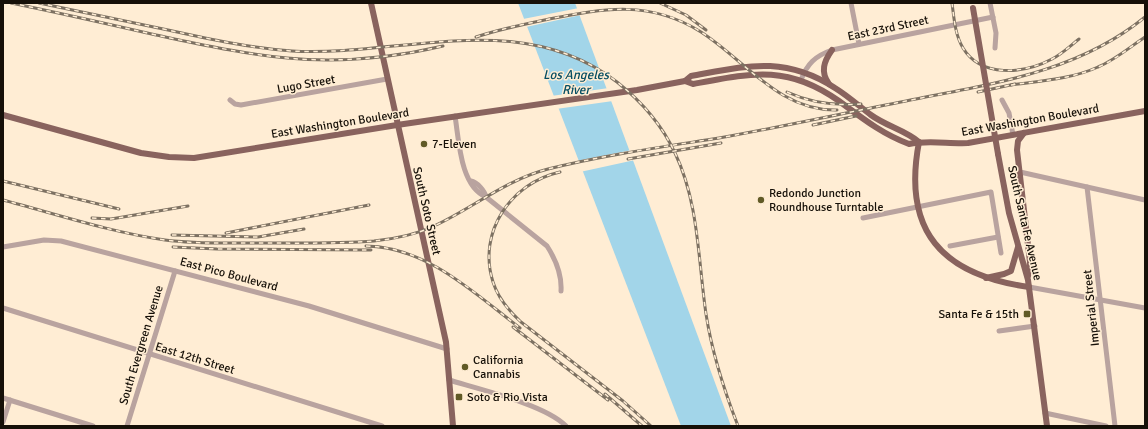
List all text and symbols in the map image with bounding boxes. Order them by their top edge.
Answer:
street label: East 23rd Street [846,13,930,44]
water label: Los Angeles River [543,67,610,98]
street label: Lugo Street [276,72,336,97]
street label: East Washington Boulevard [960,101,1100,140]
street label: East Washington Boulevard [270,105,410,142]
place label: 7-Eleven [432,137,477,152]
marker: 7-Eleven [419,139,429,149]
street label: South Santa Fe Avenue [1004,164,1045,282]
street label: South Soto Street [409,166,444,257]
place label: Redondo Junction Roundhouse Turntable [769,186,883,215]
marker: Redondo Junction Roundhouse Turntable [756,195,766,205]
street label: East Pico Boulevard [178,254,280,295]
street label: Imperial Street [1080,269,1103,347]
street label: South Evergreen Avenue [116,284,167,407]
place label: Santa Fe & 15th [938,307,1019,322]
marker: Santa Fe & 15th [1022,309,1032,319]
street label: East 12th Street [153,339,236,378]
place label: California Cannabis [473,353,523,382]
marker: California Cannabis [460,362,470,372]
place label: Soto & Rio Vista [467,390,548,405]
marker: Soto & Rio Vista [454,392,464,402]

